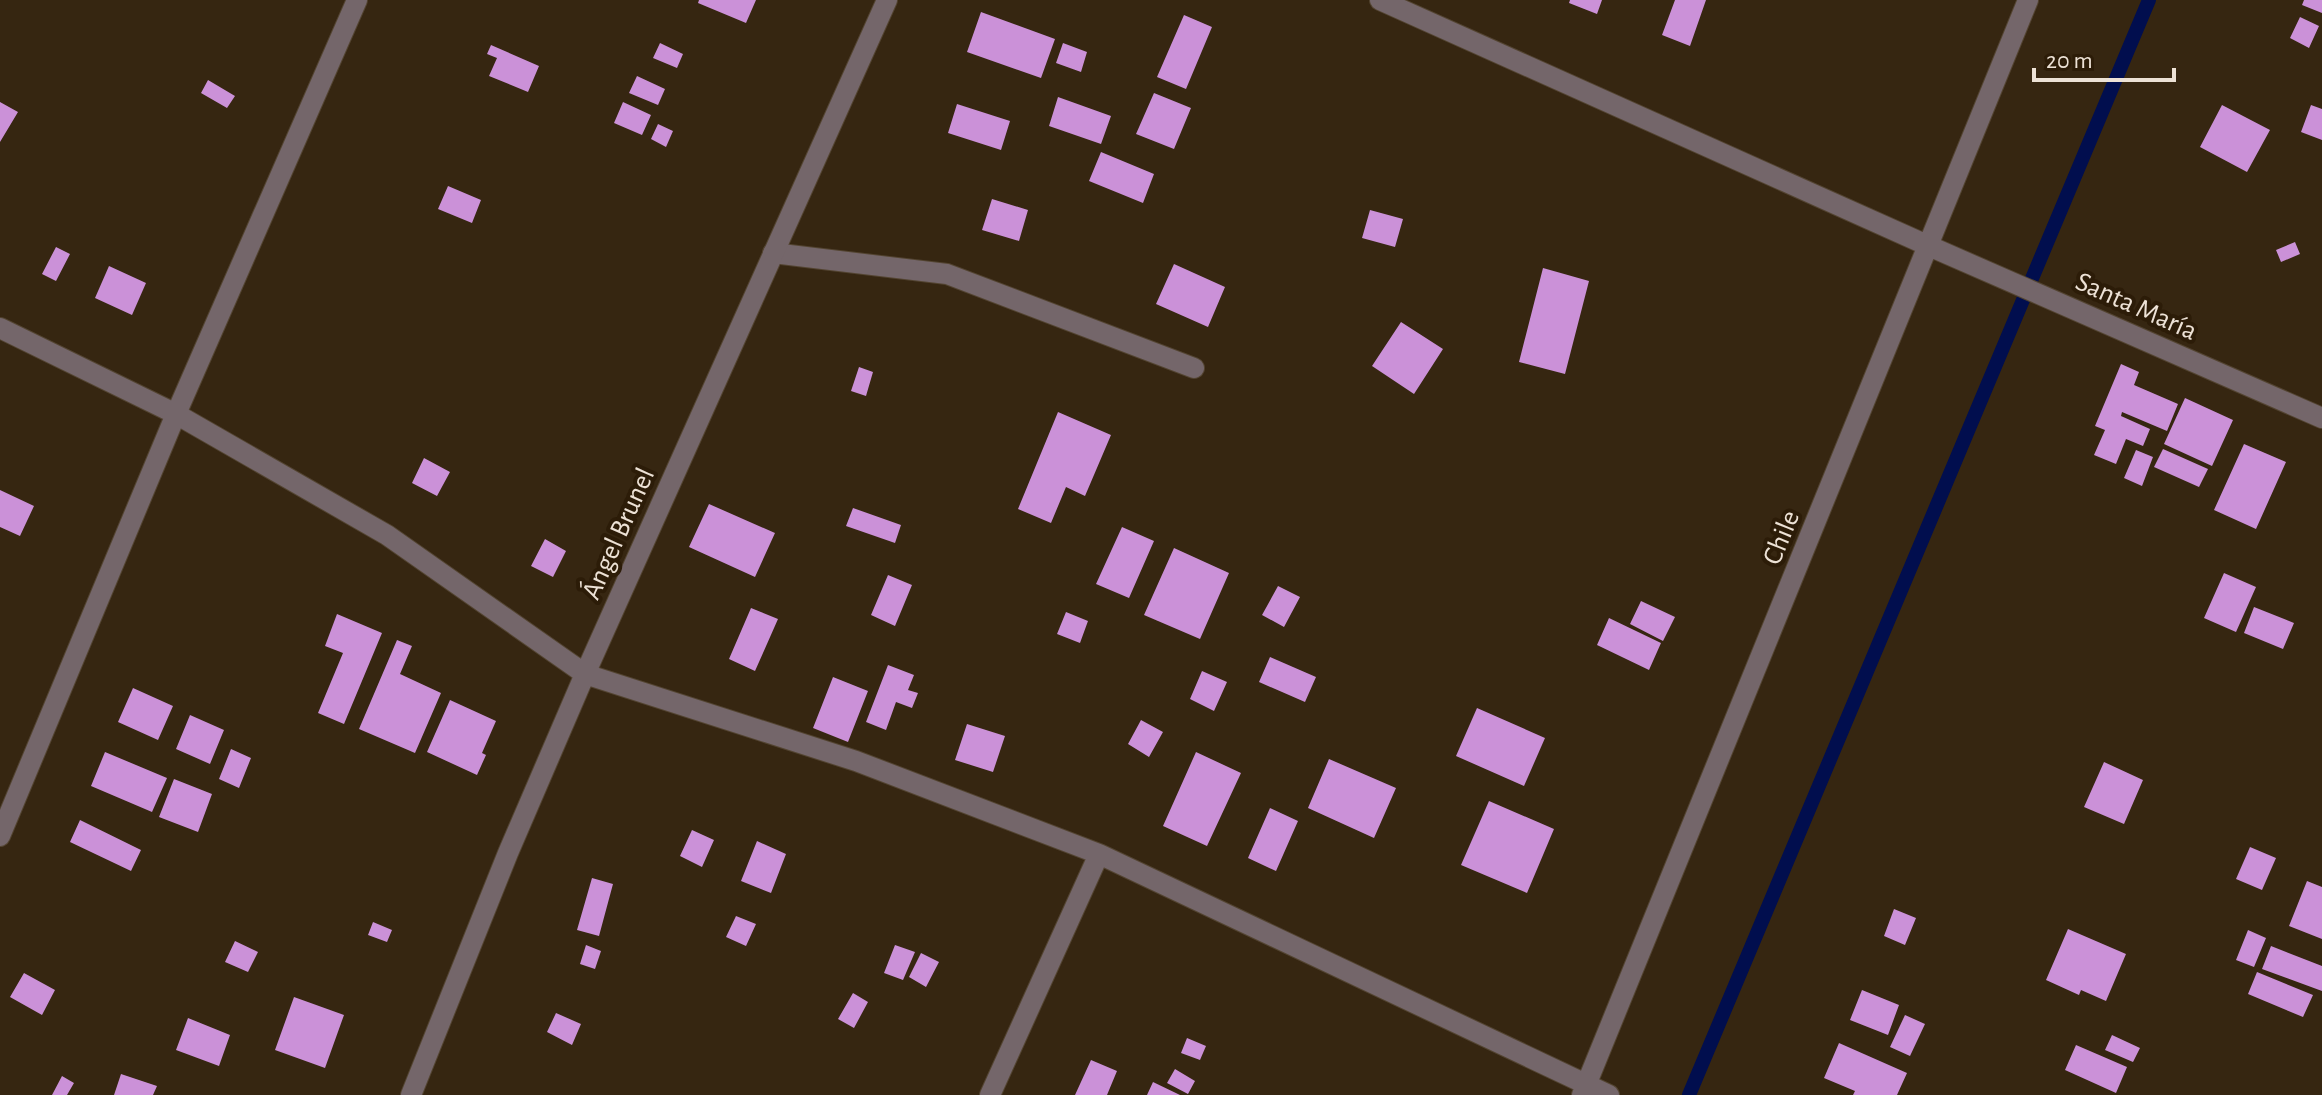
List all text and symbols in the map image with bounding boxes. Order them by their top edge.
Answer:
scale bar [2034,32,2174,82]
text: 20 m [2046,49,2093,73]
street label: Santa María [2071,268,2201,346]
street label: Ángel Brunel [575,463,660,604]
street label: Chile [1758,507,1805,569]

